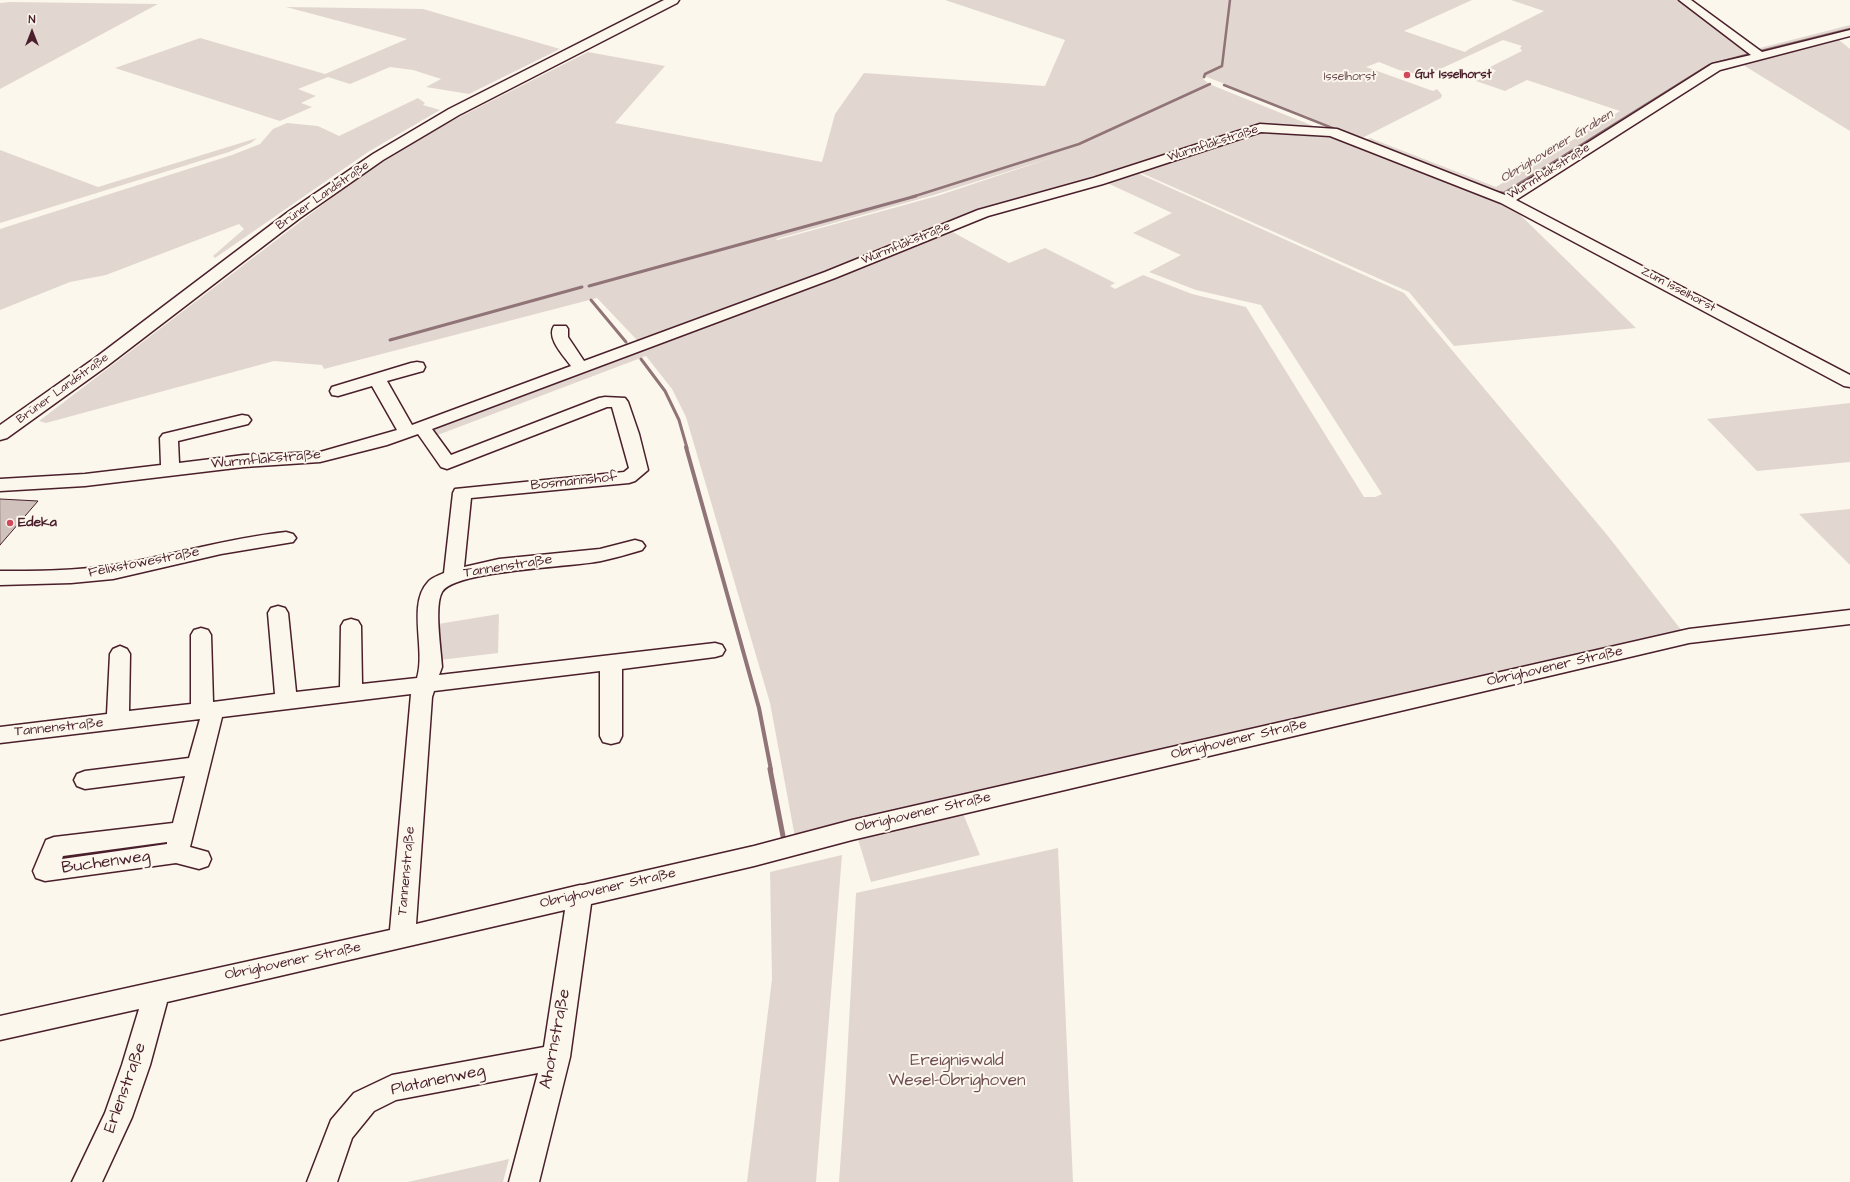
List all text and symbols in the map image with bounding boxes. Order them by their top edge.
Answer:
north arrow [12,12,52,52]
text: N [29,12,35,27]
place label: Gut Isselhorst [1415,68,1491,82]
park label: Isselhorst [1324,70,1376,84]
marker: Gut Isselhorst [1402,70,1412,80]
water label: Obrighovener Graben [1498,107,1616,187]
street label: Wurmflakstraße [1166,123,1260,165]
street label: Wurmflakstraße [1505,141,1593,203]
street label: Brüner Landstraße [274,158,372,234]
street label: Wurmflakstraße [860,220,952,268]
street label: Zum Isselhorst [1638,264,1718,316]
street label: Brüner Landstraße [14,351,112,427]
street label: Wurmflakstraße [210,447,322,473]
street label: Bosmannshof [530,469,618,495]
place label: Edeka [18,515,57,531]
marker: Edeka [5,518,15,528]
street label: Felixstowestraße [87,544,201,582]
street label: Tannenstraße [462,552,554,582]
street label: Obrighovener Straße [1485,643,1625,691]
street label: Tannenstraße [14,715,104,741]
street label: Obrighovener Straße [1169,716,1309,764]
street label: Obrighovener Straße [853,789,993,837]
street label: Tannenstraße [395,826,419,916]
street label: Buchenweg [60,847,152,879]
street label: Obrighovener Straße [538,865,678,913]
street label: Obrighovener Straße [223,939,363,985]
street label: Ahornstraße [536,987,576,1091]
street label: Erlenstraße [100,1040,152,1136]
park label: Ereigniswald Wesel-Obrighoven [888,1051,1026,1091]
street label: Platanenweg [389,1061,487,1101]

